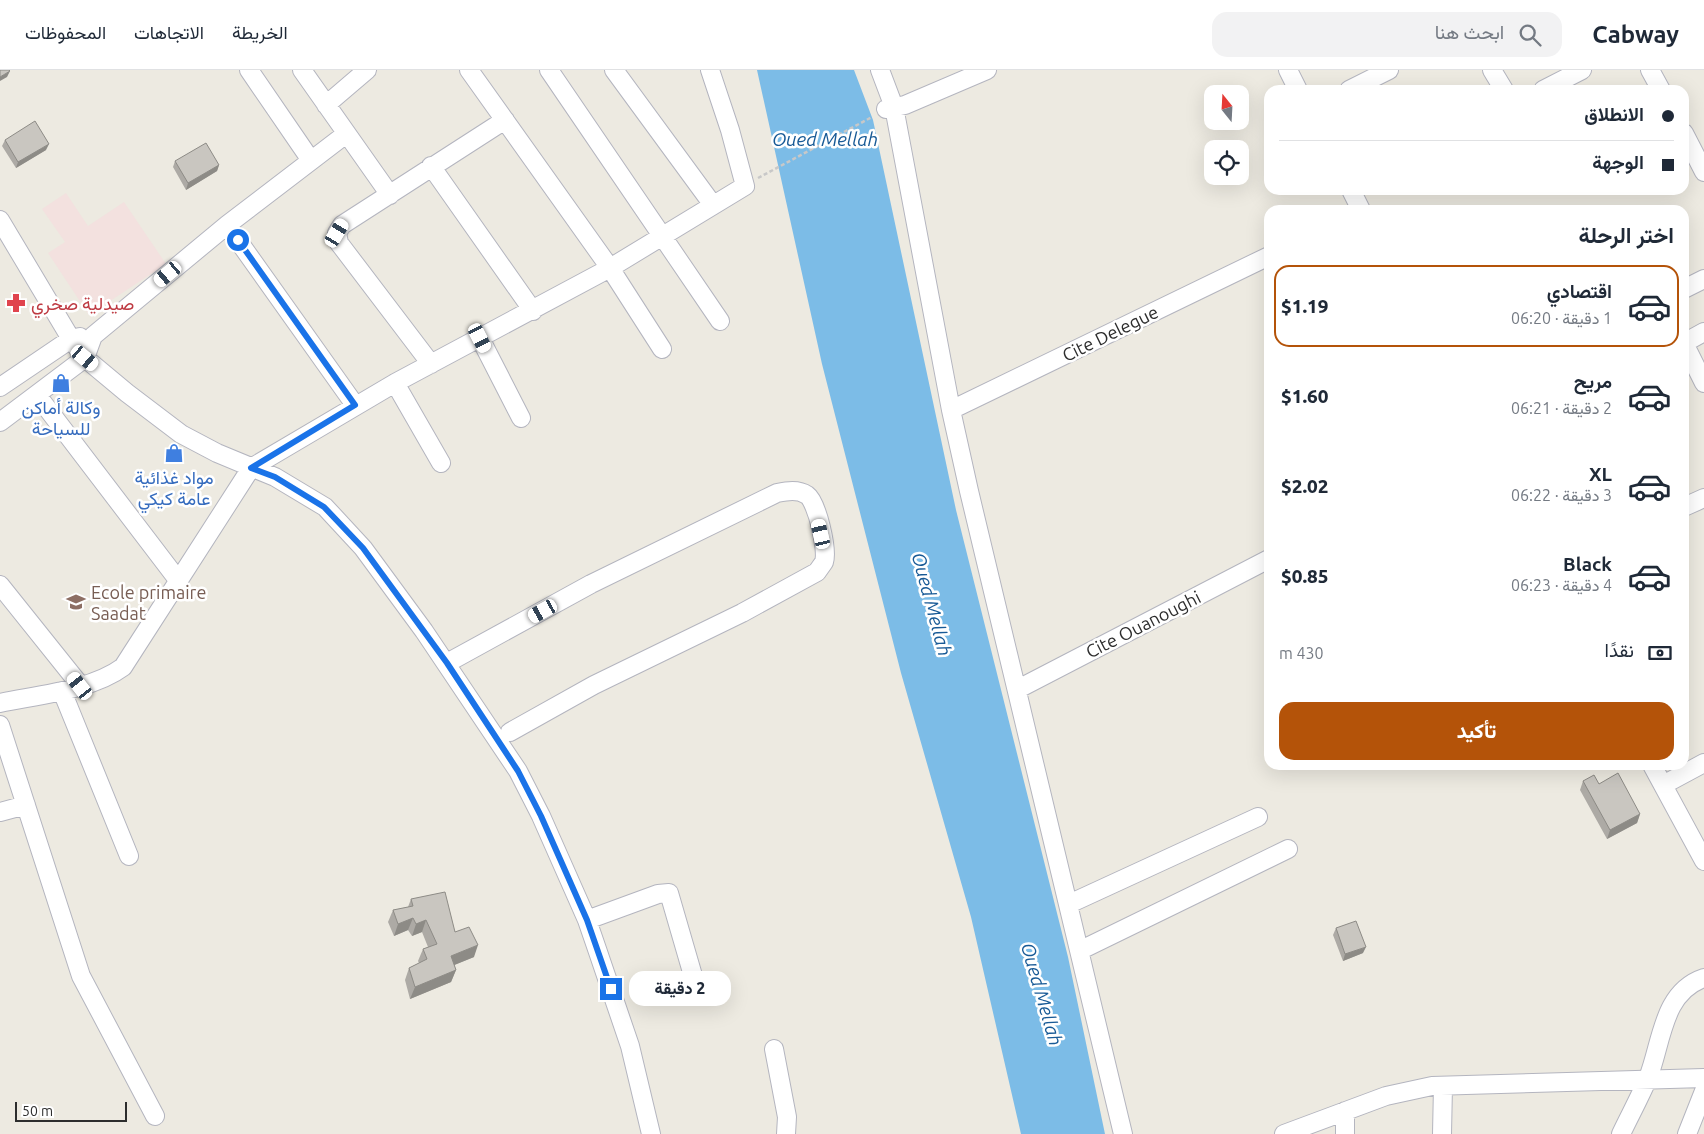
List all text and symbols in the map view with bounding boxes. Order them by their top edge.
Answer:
search box [1212,12,1562,57]
text: ابحث هنا [1435,21,1504,43]
icon: search [1516,21,1544,49]
text: Cabway [1592,21,1679,48]
text: المحفوظات [25,22,106,42]
text: الاتجاهات [134,22,204,42]
text: الخريطة [232,22,288,42]
north arrow [1204,85,1249,130]
map controls [1204,85,1249,185]
text: الانطلاق [1584,103,1644,125]
water label: Oued Mellah [772,128,878,150]
button: locate [1204,140,1249,185]
text: الوجهة [1592,151,1644,173]
car [322,216,351,250]
text: اختر الرحلة [1579,222,1674,247]
route start [227,229,249,251]
car [151,259,184,289]
text: اقتصادي [1547,280,1612,302]
icon: car [1627,284,1672,329]
pharmacy icon: صيدلية صخري [5,292,27,314]
place label: صيدلية صخري [31,293,134,319]
text: $1.19 [1281,295,1329,317]
street label: Cite Delegue [1059,301,1161,365]
text: 1 دقيقة · 06:20 [1511,309,1612,327]
car [466,321,493,355]
car [68,343,101,373]
text: مريح [1574,370,1612,392]
shop icon: وكالة أماكن للسياحة [50,372,72,394]
icon: car [1627,374,1672,419]
text: $1.60 [1281,385,1329,407]
place label: وكالة أماكن للسياحة [22,397,100,439]
text: 2 دقيقة · 06:21 [1511,399,1612,417]
shop icon: مواد غذائية عامة كيكي [163,442,185,464]
text: XL [1589,463,1612,485]
icon: car [1627,464,1672,509]
place label: مواد غذائية عامة كيكي [134,467,214,514]
text: $2.02 [1281,475,1329,497]
text: 3 دقيقة · 06:22 [1511,486,1612,504]
car [810,518,831,550]
water label: Oued Mellah [908,550,956,658]
text: Black [1563,553,1612,575]
icon: car [1627,554,1672,599]
text: $0.85 [1281,565,1329,587]
text: 4 دقيقة · 06:23 [1511,576,1612,594]
place label: Ecole primaire Saadat [91,582,206,623]
street label: Cite Ouanoughi [1082,586,1204,662]
school or university icon: Ecole primaire Saadat [65,591,87,613]
car [526,597,559,625]
text: نقدًا [1605,639,1634,661]
icon: cash [1646,639,1674,667]
text: 430 m [1279,644,1324,662]
car [64,670,95,702]
button: تأكيد [1279,702,1674,760]
water label: Oued Mellah [1017,940,1067,1048]
callout: 2 دقيقة [628,972,731,1006]
route end [600,978,622,1000]
text: 2 دقيقة [655,979,705,997]
scale bar [15,1099,128,1122]
text: 50 m [22,1103,53,1119]

